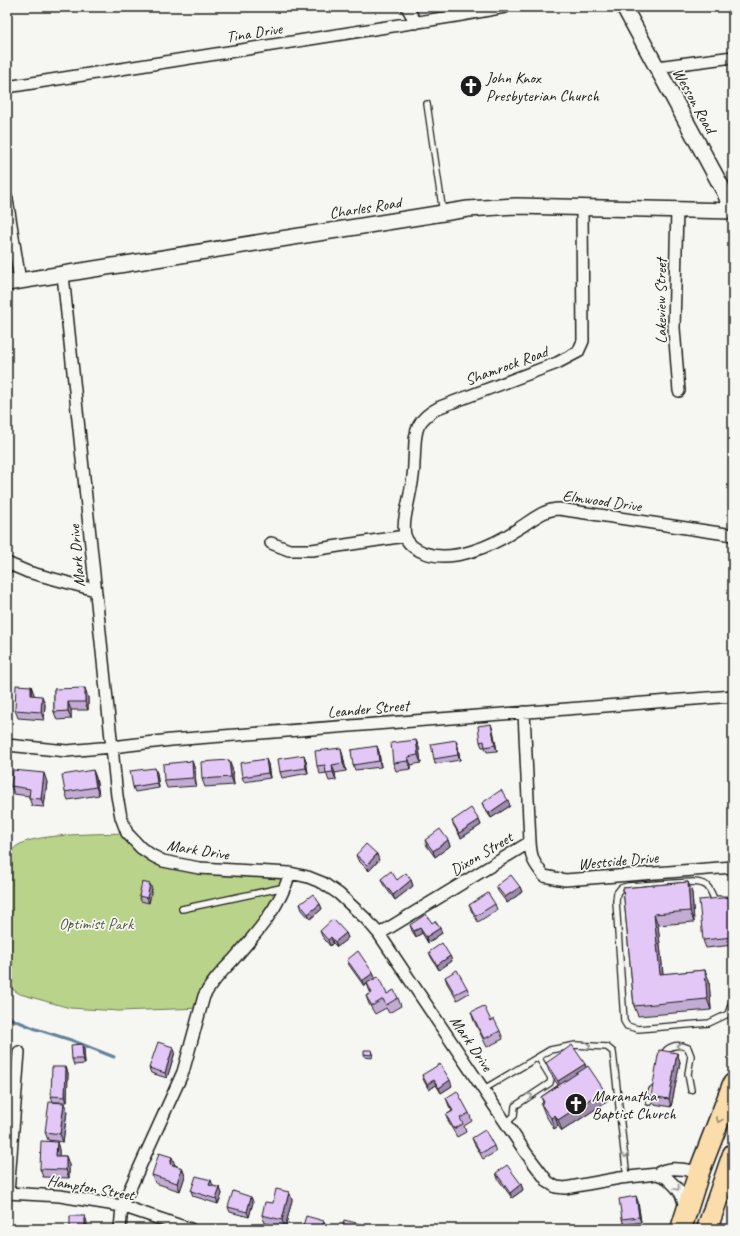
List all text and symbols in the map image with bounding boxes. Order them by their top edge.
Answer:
street label: Tina Drive [225,18,285,47]
street label: Wesson Road [668,64,722,139]
place label: John Knox Presbyterian Church [485,68,600,106]
church icon: John Knox Presbyterian Church [458,73,484,99]
street label: Charles Road [328,192,405,224]
street label: Lakeview Street [651,256,671,344]
street label: Shamrock Road [462,341,553,390]
street label: Elmwood Drive [561,486,644,517]
street label: Mark Drive [64,522,90,588]
street label: Leander Street [327,695,412,723]
street label: Dixon Street [447,827,518,880]
street label: Mark Drive [165,835,232,865]
street label: Westside Drive [577,847,661,874]
park label: Optimist Park [59,914,134,934]
street label: Mark Drive [445,1012,498,1077]
one-way arrow [585,1042,592,1051]
one-way arrow [676,1042,682,1051]
place label: Maranatha Baptist Church [592,1086,676,1124]
church icon: Maranatha Baptist Church [563,1091,589,1117]
one-way arrow [526,1093,533,1101]
one-way arrow [715,1117,723,1124]
one-way arrow [620,1152,629,1158]
street label: Hampton Street [46,1171,137,1206]
one-way arrow [672,1184,679,1191]

